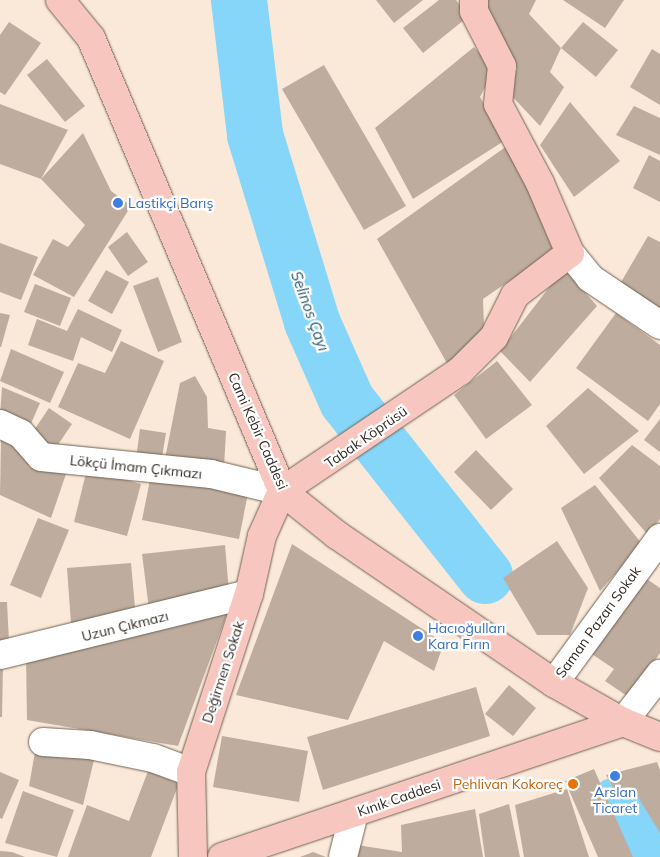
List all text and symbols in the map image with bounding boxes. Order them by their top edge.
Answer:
place label: Lastikçi Barış [128,195,213,211]
marker: Lastikçi Barış [112,197,124,209]
water label: Selinos Çayı [287,269,333,353]
street label: Cami Kebir Caddesi [225,370,291,492]
street label: Tabak Köprüsü [322,402,410,472]
street label: Lökçü İmam Çıkmazı [69,452,203,482]
street label: Saman Pazarı Sokak [552,563,644,681]
street label: Uzun Çıkmazı [80,607,170,645]
street label: Değirmen Sokak [199,619,247,725]
place label: Hacıoğulları Kara Fırın [428,620,505,652]
marker: Hacıoğulları Kara Fırın [412,630,424,642]
marker: Arslan Ticaret [609,770,621,782]
street label: Kınık Caddesi [355,776,443,820]
place label: Pehlivan Kokoreç [453,776,563,792]
marker: Pehlivan Kokoreç [567,778,579,790]
place label: Arslan Ticaret [593,784,637,816]

